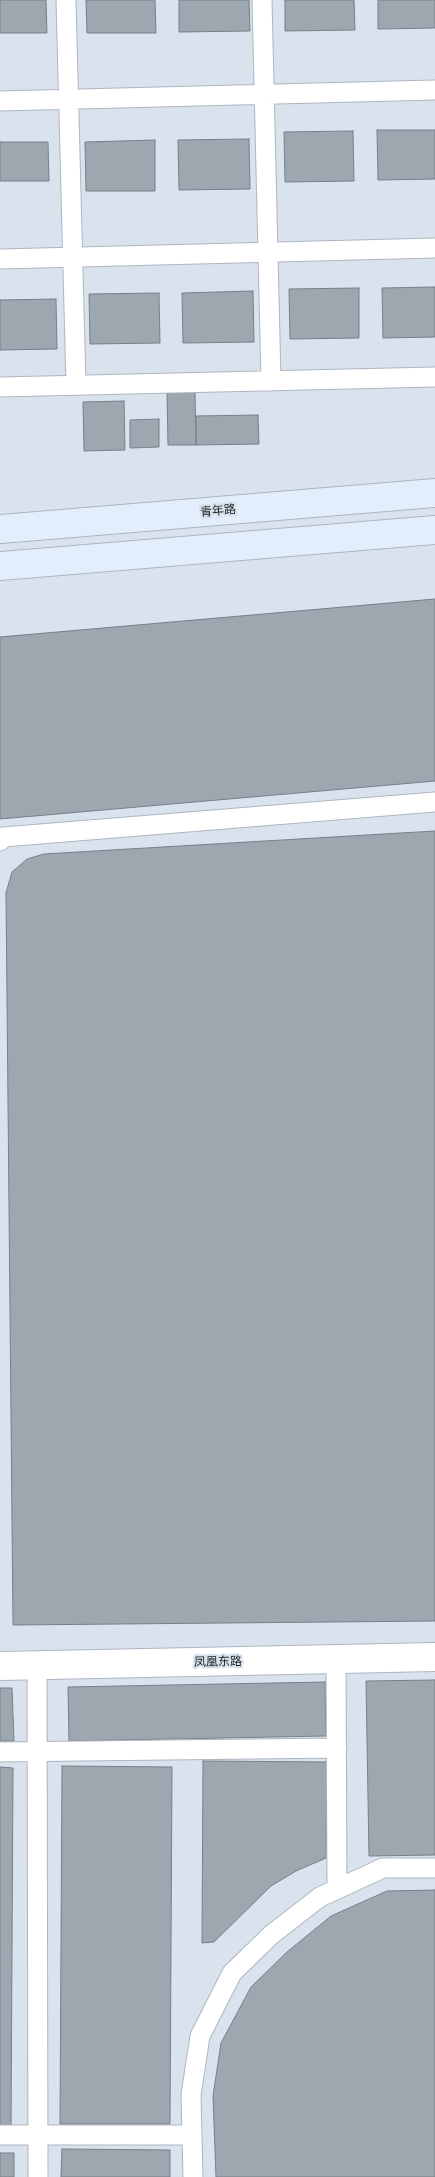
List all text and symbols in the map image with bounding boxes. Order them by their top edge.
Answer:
street label: 青年路 [199,502,237,520]
street label: 凤凰东路 [194,1654,242,1670]

